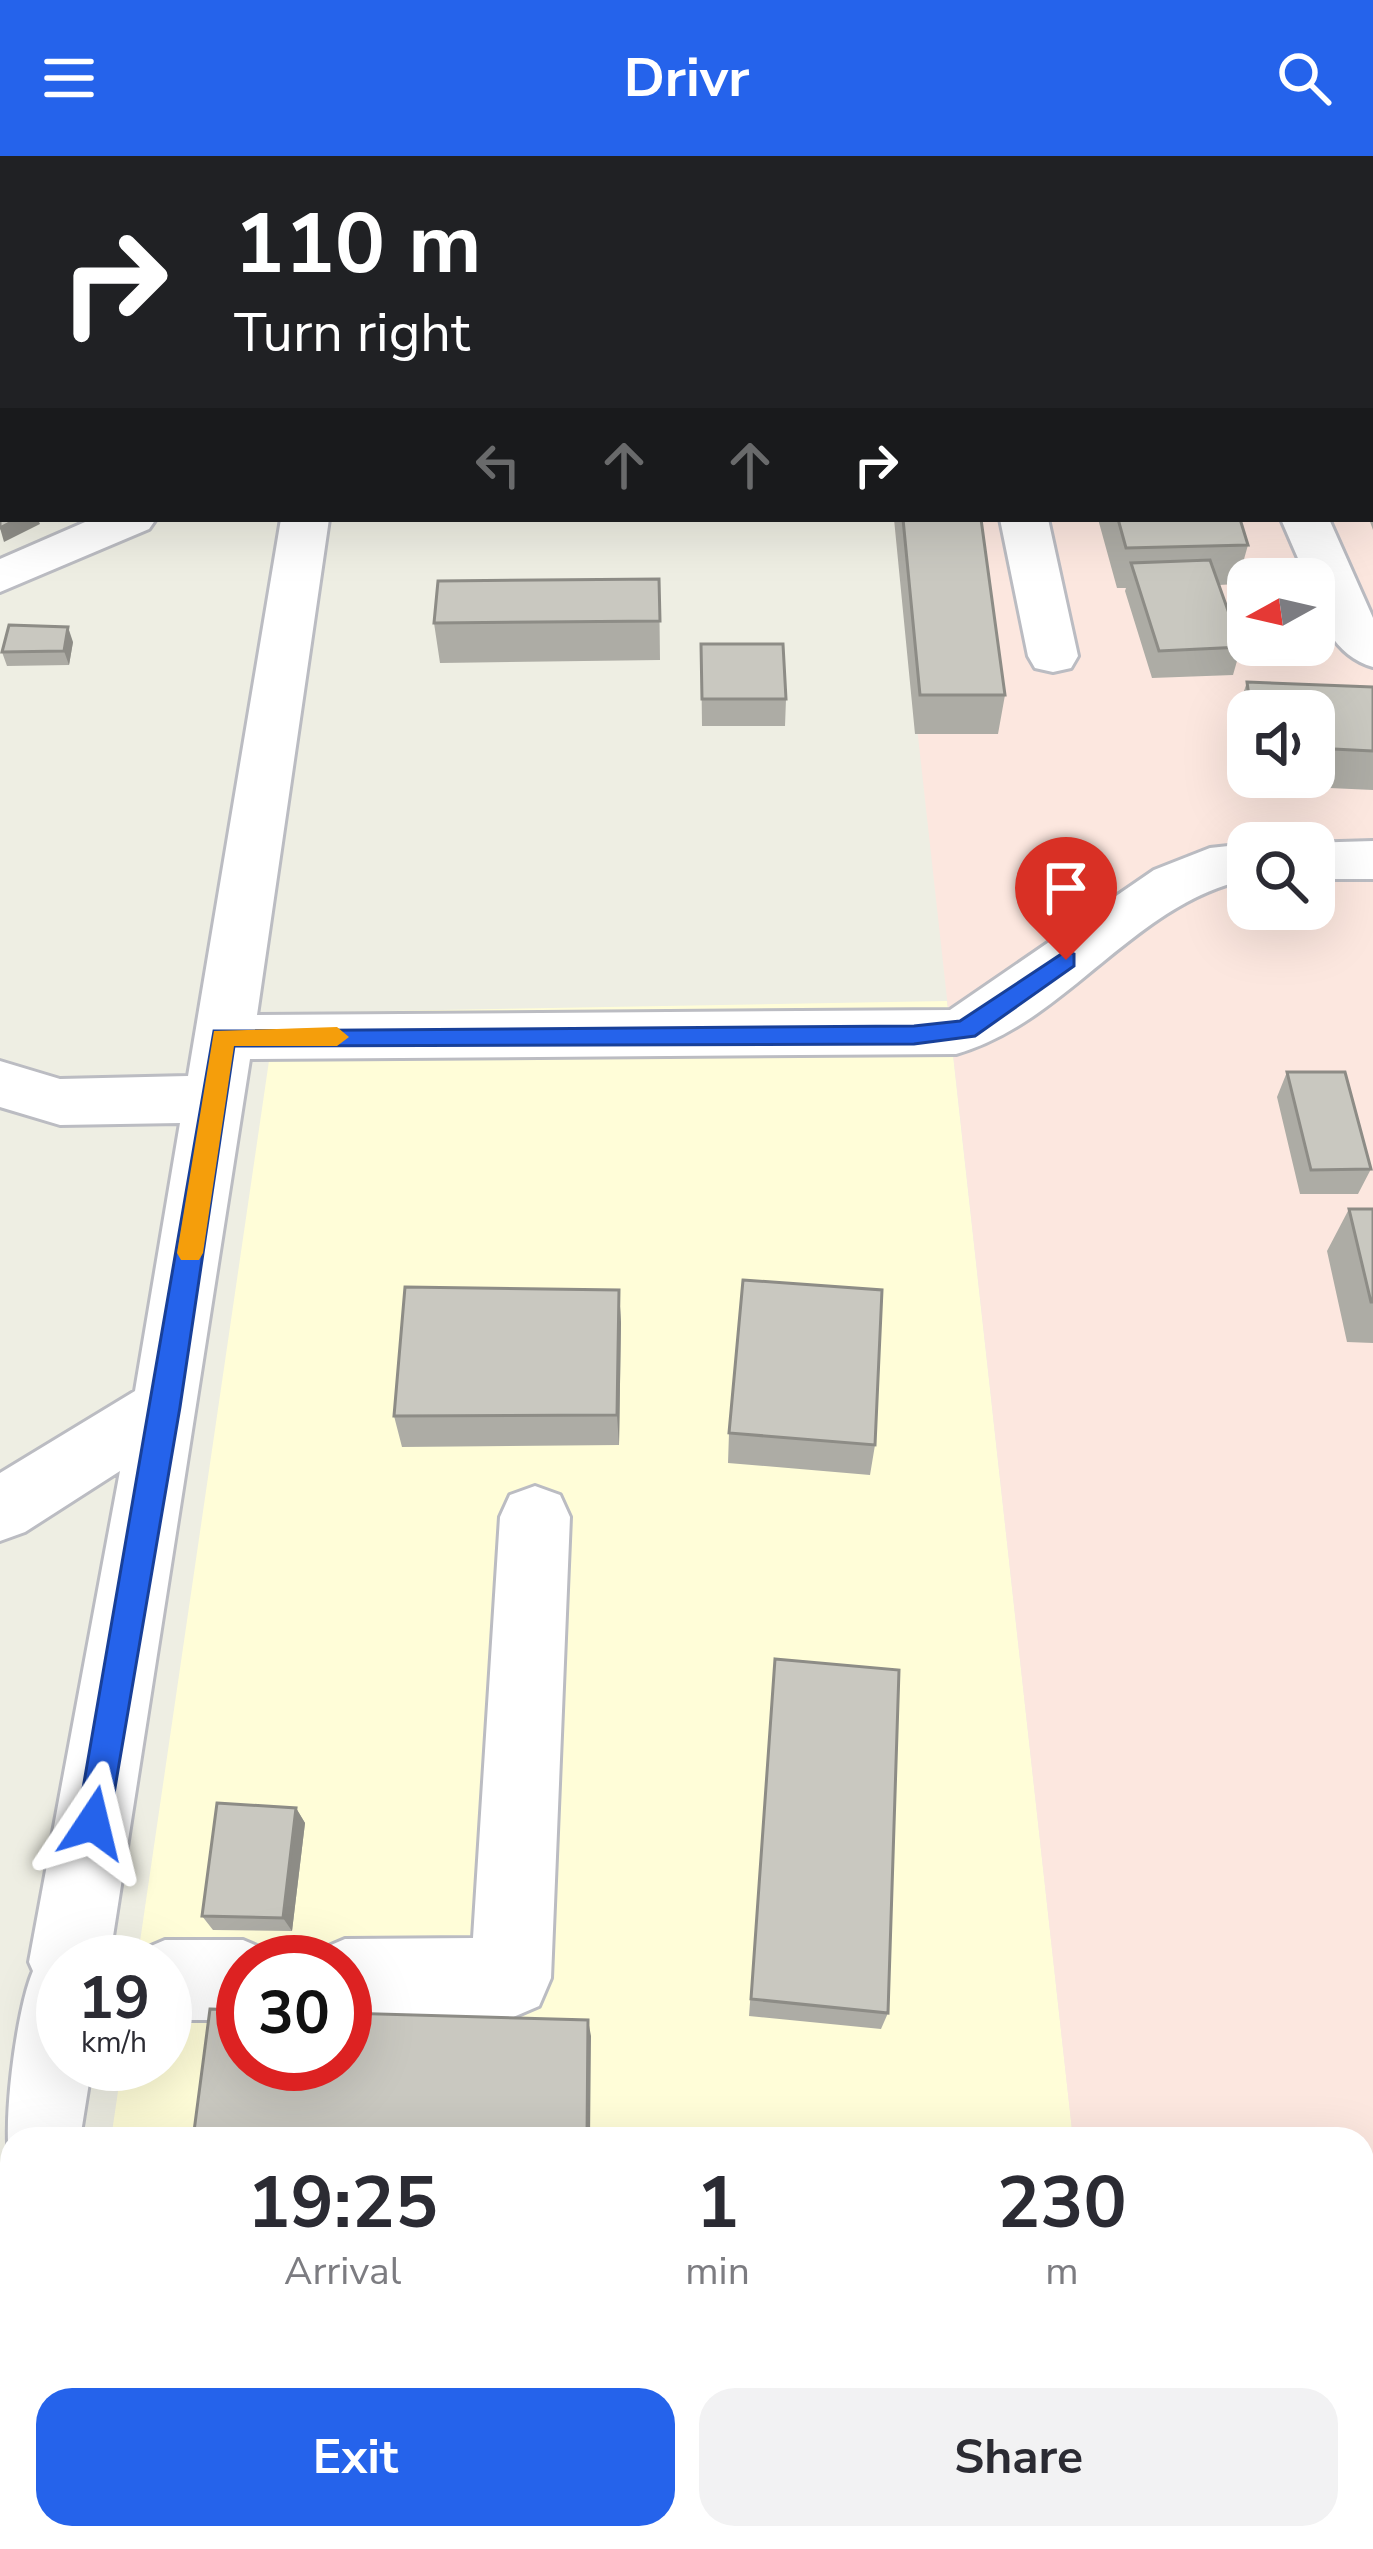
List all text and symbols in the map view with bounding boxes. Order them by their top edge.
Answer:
text: Drivr [624,41,749,115]
icon: menu [36,45,102,111]
icon: search [1271,45,1337,111]
text: 110 m [234,187,482,302]
icon: right [36,204,192,360]
text: Turn right [234,296,470,370]
icon: left [465,432,531,498]
icon: ahead [591,432,657,498]
icon: ahead [717,432,783,498]
icon: right [843,432,909,498]
north arrow [1227,558,1335,666]
map controls [1227,558,1335,930]
button: sound [1227,690,1335,798]
button: search [1227,822,1335,930]
pin [1015,837,1117,960]
icon: arrive [1033,855,1099,921]
position arrow [30,1760,156,1886]
speed limit sign: 30 [216,1935,372,2091]
text: 19 [78,1957,150,2039]
text: km/h [81,2022,147,2063]
text: 19:25 [247,2154,438,2252]
text: 1 [696,2154,739,2252]
text: 230 [997,2154,1127,2252]
text: Arrival [284,2245,401,2298]
text: min [685,2245,750,2298]
text: m [1045,2245,1079,2298]
button: Exit [36,2388,675,2526]
button: Share [699,2388,1338,2526]

